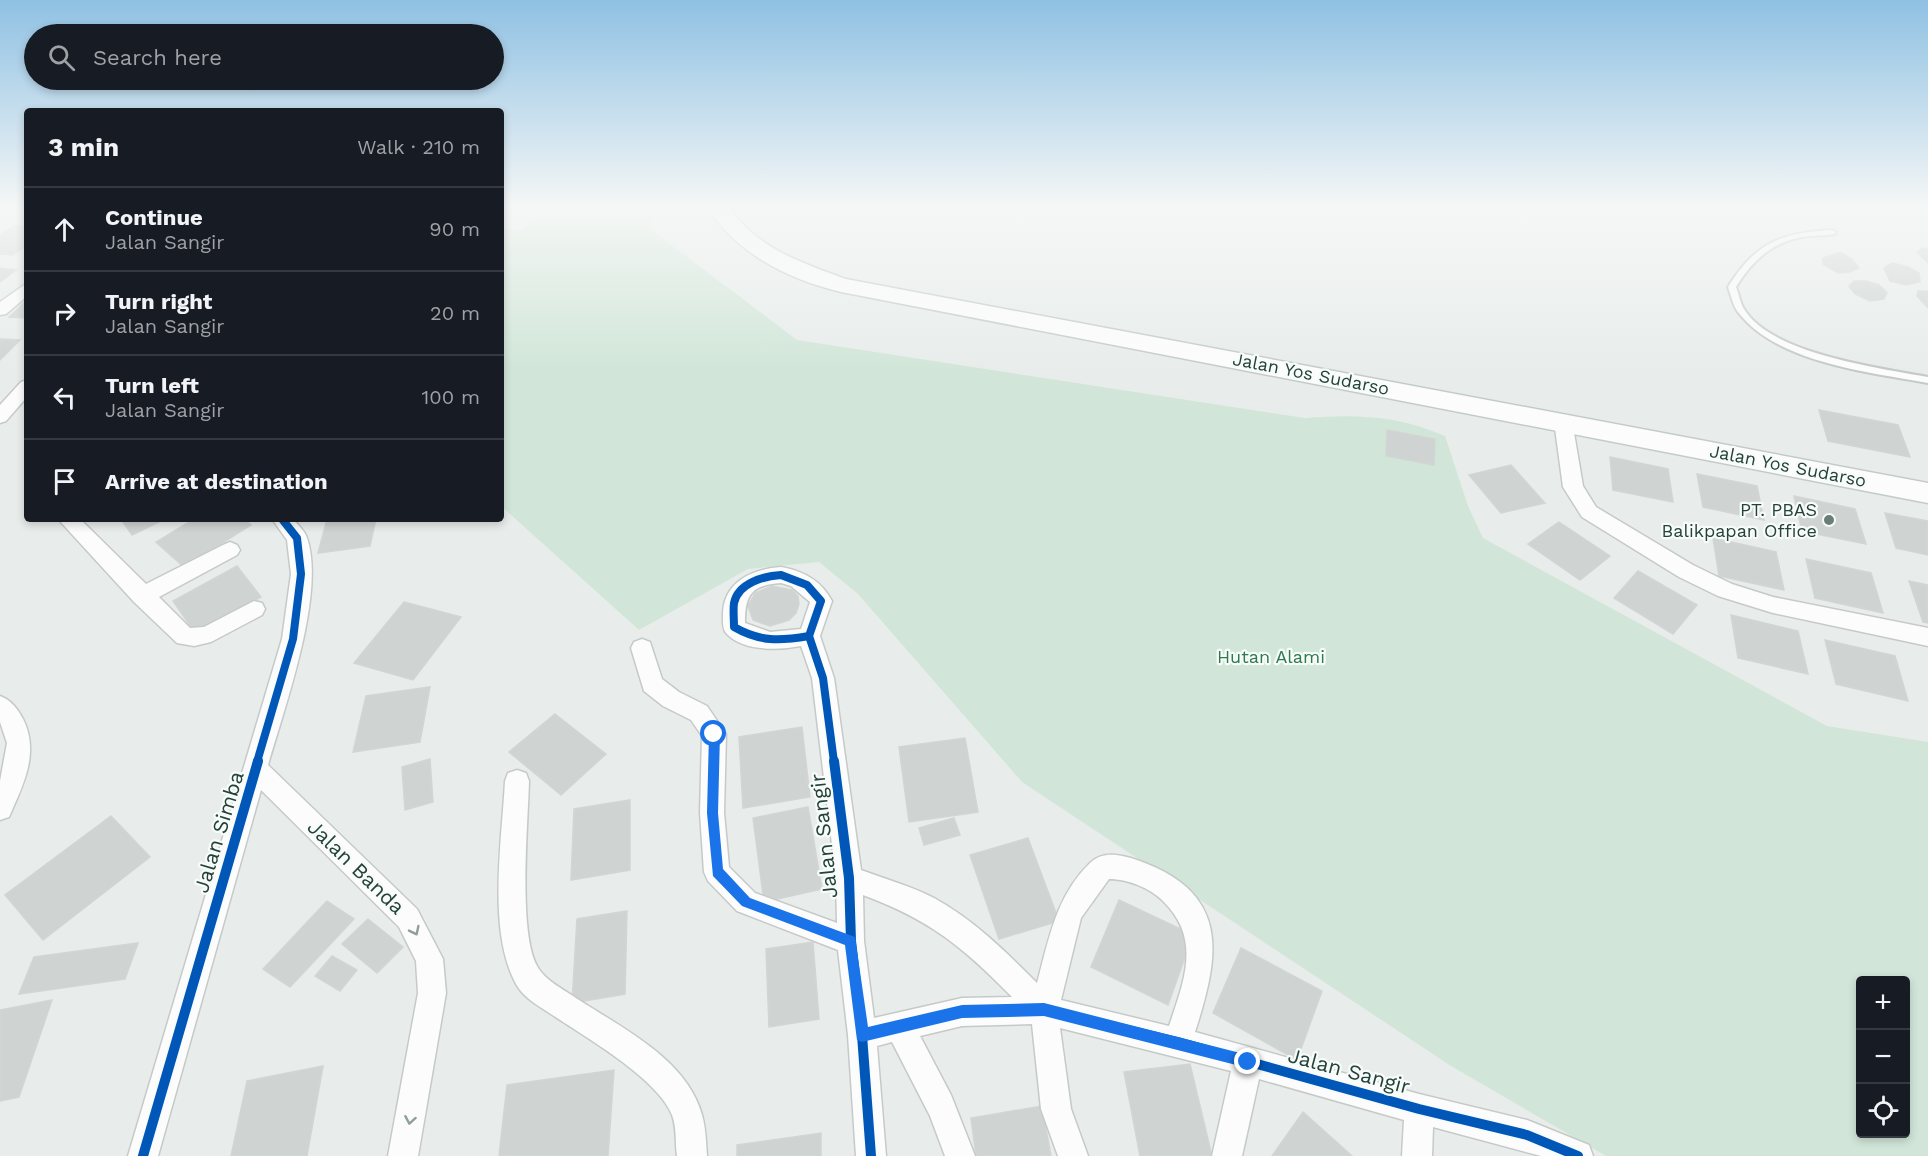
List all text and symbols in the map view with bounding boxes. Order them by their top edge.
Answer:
search box [24,24,504,90]
icon: search [45,41,78,74]
text: Search here [93,45,222,70]
text: 3 min [48,132,119,162]
text: Walk · 210 m [357,135,480,159]
text: Continue [105,205,203,230]
icon: ahead [48,213,81,246]
text: 90 m [429,217,480,241]
text: Jalan Sangir [105,230,224,254]
text: Turn right [105,289,212,314]
icon: right [48,297,81,330]
text: 20 m [430,301,480,325]
text: Jalan Sangir [105,314,224,338]
street label: Jalan Yos Sudarso [1231,348,1391,399]
text: Turn left [105,373,199,398]
icon: left [48,381,81,414]
text: 100 m [421,385,480,409]
text: Jalan Sangir [105,398,224,422]
street label: Jalan Yos Sudarso [1708,440,1868,491]
icon: arrive [48,465,81,498]
text: Arrive at destination [105,469,328,494]
place label: PT. PBAS Balikpapan Office [1661,499,1817,541]
marker: PT. PBAS Balikpapan Office [1822,513,1836,527]
park label: Hutan Alami [1217,646,1325,667]
route start [700,720,726,746]
street label: Jalan Simba [188,768,249,896]
street label: Jalan Sangir [804,772,842,900]
street label: Jalan Banda [303,814,410,919]
one-way arrow [407,925,419,936]
map controls [1856,976,1910,1138]
button: + [1856,976,1910,1030]
button: − [1856,1030,1910,1084]
street label: Jalan Sangir [1285,1042,1413,1099]
route end [1234,1048,1260,1074]
button: locate [1856,1084,1910,1138]
one-way arrow [404,1115,417,1125]

